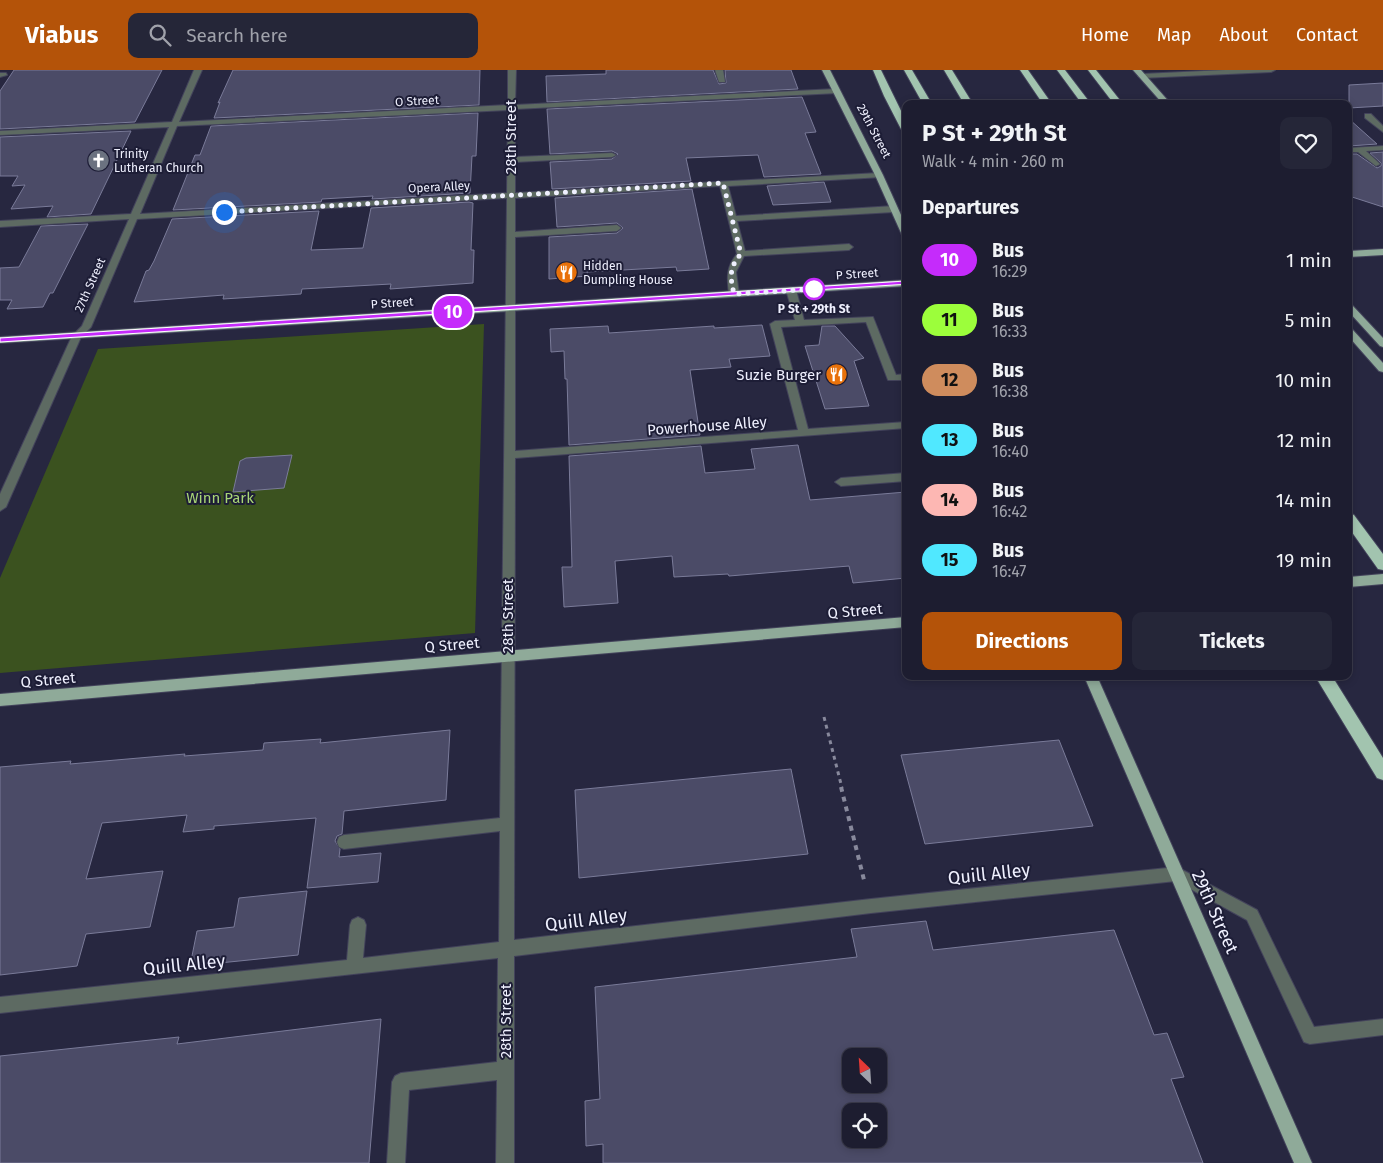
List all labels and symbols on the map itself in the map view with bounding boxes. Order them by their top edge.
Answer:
street label: O Street [395,93,440,109]
street label: 28th Street [502,99,520,174]
street label: 29th Street [854,102,894,161]
place label: Trinity Lutheran Church [114,147,203,175]
church icon: Trinity Lutheran Church [86,149,110,173]
street label: Opera Alley [408,178,470,196]
your location [212,200,237,225]
street label: 27th Street [72,255,109,314]
place label: Hidden Dumpling House [583,259,673,287]
restaurant icon: Hidden Dumpling House [555,261,579,285]
street label: P Street [835,265,879,282]
marker: P St + 29th St [803,278,825,300]
street label: P Street [370,294,414,311]
line badge: 10 [430,296,476,328]
place label: P St + 29th St [778,302,851,316]
restaurant icon: Suzie Burger [825,363,849,387]
place label: Suzie Burger [736,366,821,384]
street label: Powerhouse Alley [647,413,768,439]
park label: Winn Park [186,489,254,507]
street label: 28th Street [499,578,517,653]
street label: Q Street [827,600,884,622]
street label: Q Street [424,634,481,656]
street label: Q Street [20,669,77,691]
street label: Quill Alley [947,859,1031,889]
street label: 29th Street [1187,867,1243,958]
street label: Quill Alley [544,904,629,936]
street label: Quill Alley [142,950,226,980]
street label: 28th Street [497,983,515,1058]
north arrow [842,1048,888,1092]

